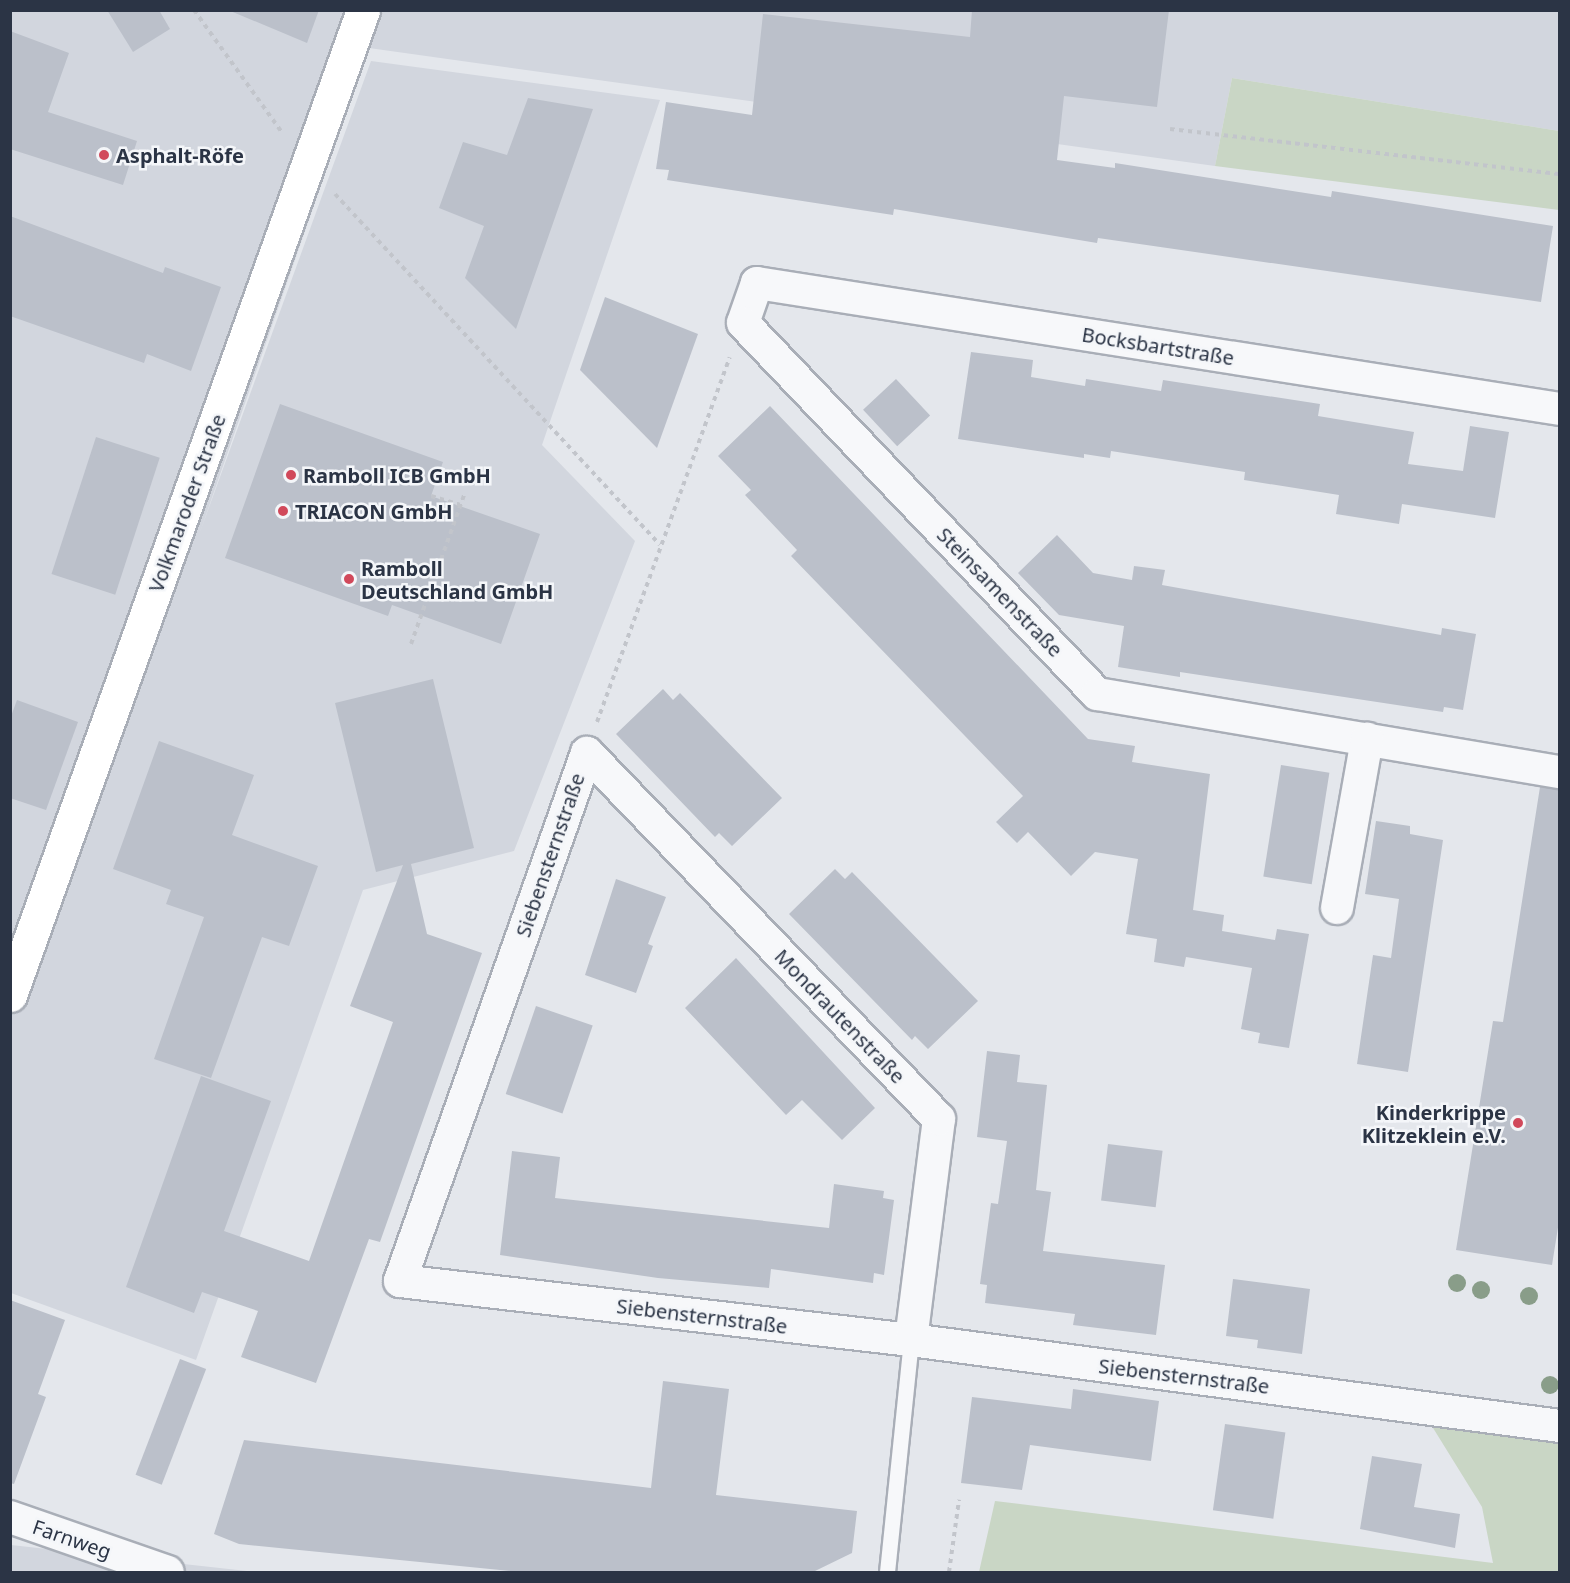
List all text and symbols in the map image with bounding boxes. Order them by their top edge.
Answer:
place label: Asphalt-Röfe [116,143,244,167]
marker: Asphalt-Röfe [97,148,111,162]
street label: Bocksbartstraße [1080,322,1236,370]
street label: Volkmaroder Straße [144,411,230,595]
place label: Ramboll ICB GmbH [303,463,491,487]
marker: Ramboll ICB GmbH [284,468,298,482]
place label: TRIACON GmbH [295,499,453,523]
marker: TRIACON GmbH [276,504,290,518]
street label: Steinsamenstraße [932,523,1068,661]
place label: Ramboll Deutschland GmbH [361,556,553,603]
marker: Ramboll Deutschland GmbH [342,572,356,586]
street label: Siebensternstraße [511,770,589,940]
street label: Mondrautenstraße [770,944,910,1088]
place label: Kinderkrippe Klitzeklein e.V. [1362,1100,1506,1147]
marker: Kinderkrippe Klitzeklein e.V. [1511,1116,1525,1130]
street label: Siebensternstraße [615,1294,789,1338]
street label: Siebensternstraße [1097,1354,1271,1398]
street label: Farnweg [30,1514,114,1564]

